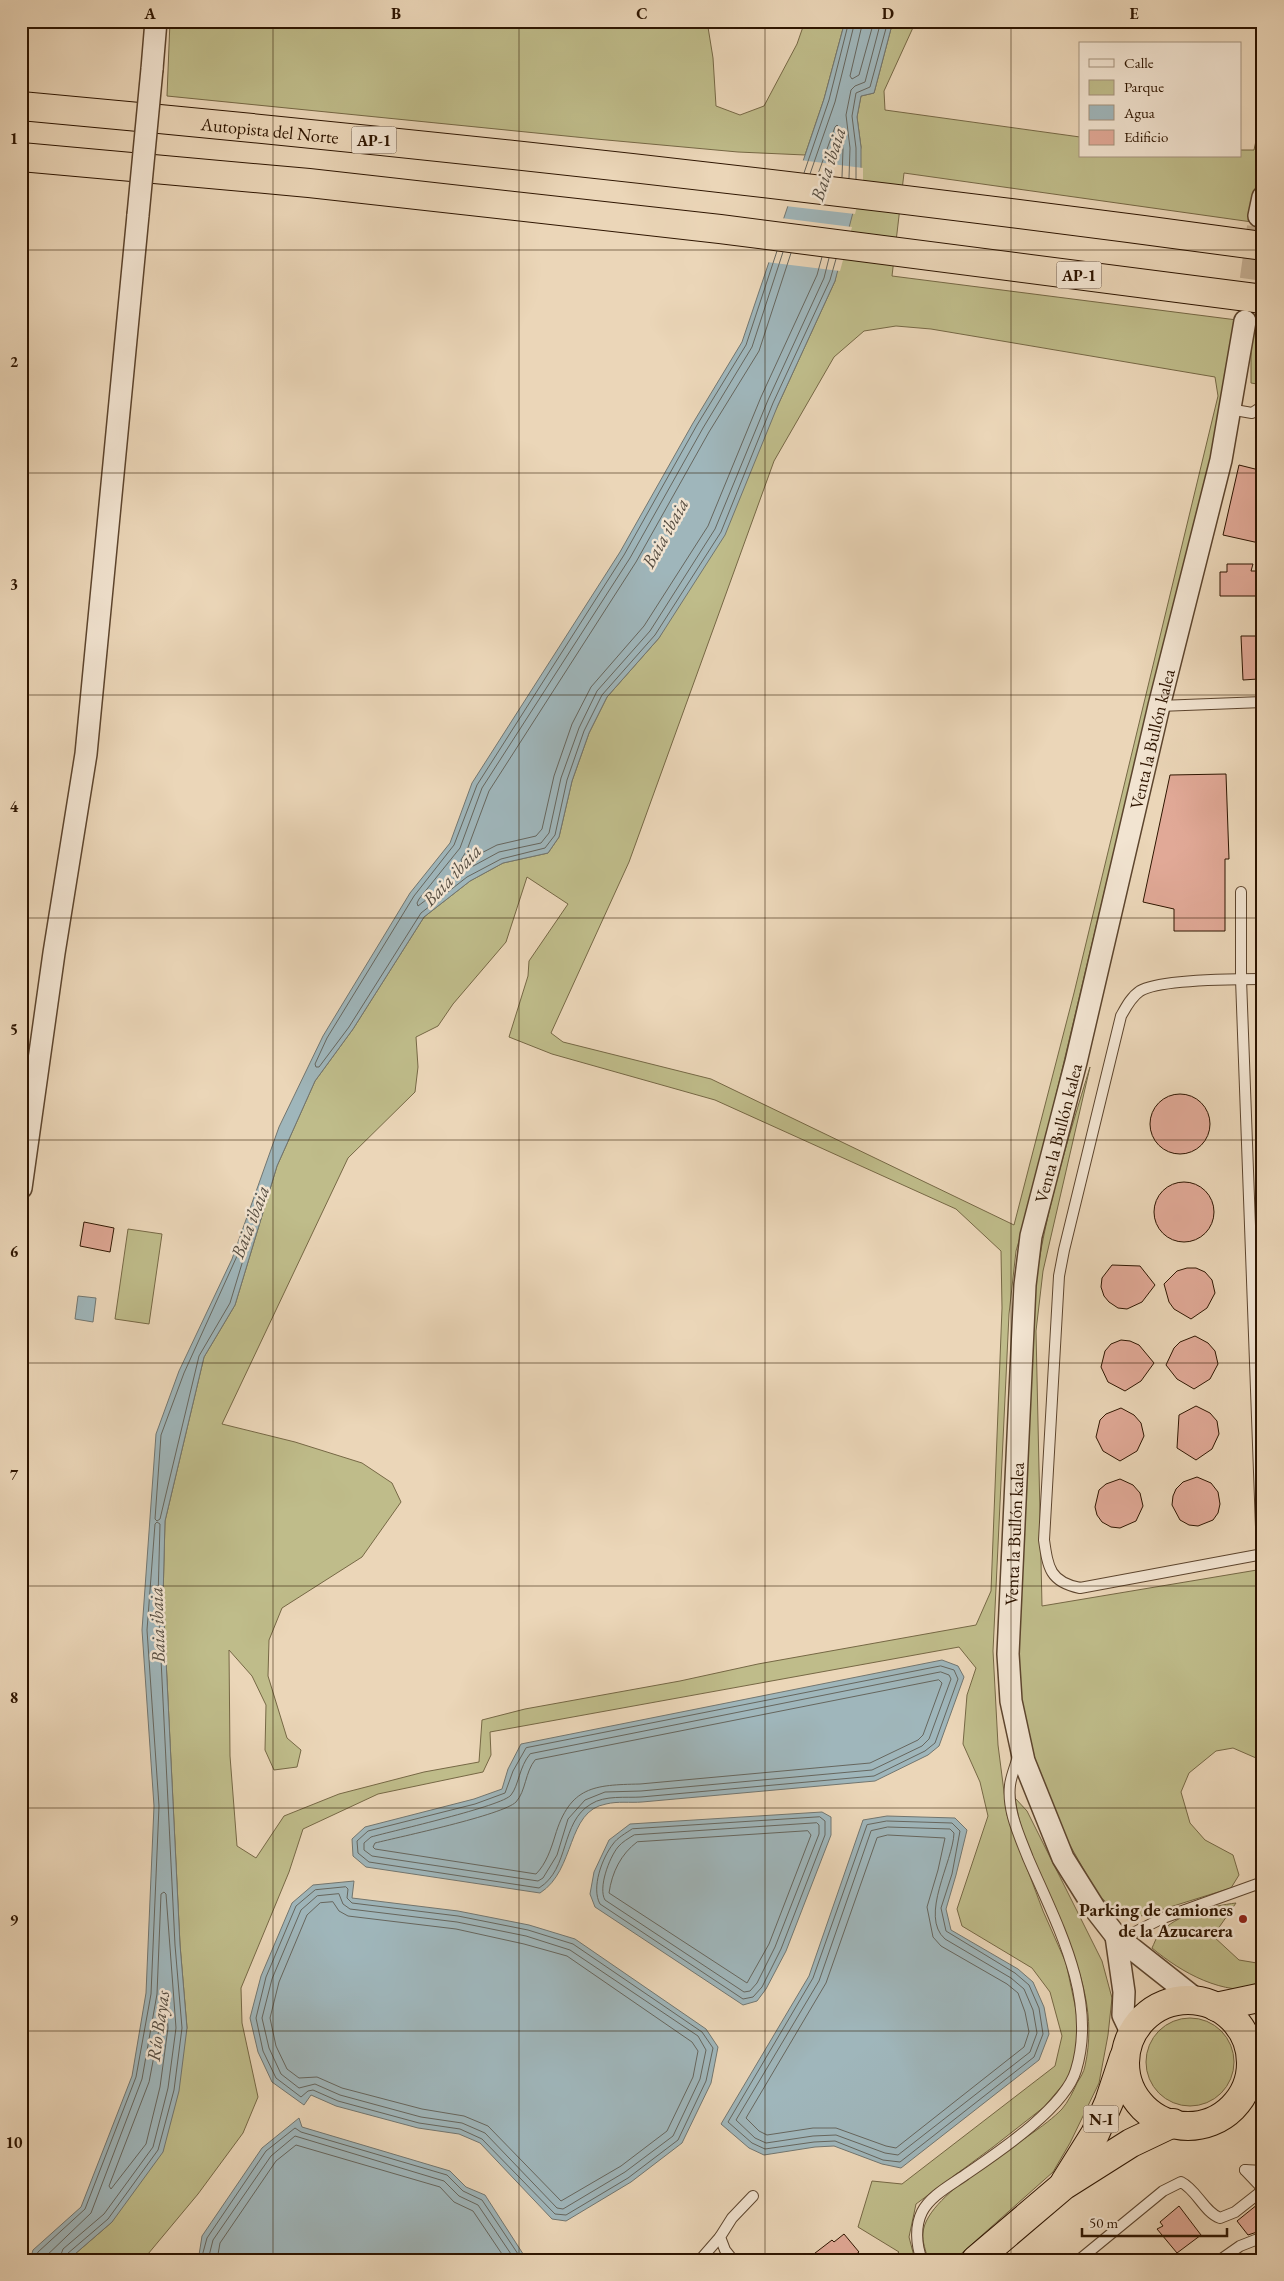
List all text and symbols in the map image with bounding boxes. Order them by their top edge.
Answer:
text: A [143,3,156,24]
text: B [391,3,401,24]
text: C [636,3,648,24]
text: D [882,3,894,24]
text: E [1129,3,1139,24]
legend [1079,42,1242,158]
text: Calle [1124,53,1154,72]
text: Parque [1124,77,1164,96]
text: Agua [1123,103,1155,122]
street label: Autopista del Norte [199,111,340,148]
water label: Baia ibaia [804,124,852,205]
road number: AP-1 [352,126,396,154]
text: Edificio [1124,127,1168,146]
text: 1 [10,128,18,149]
road number: AP-1 [1056,262,1102,288]
text: 2 [10,351,19,372]
water label: Baia ibaia [635,494,694,573]
text: 3 [10,574,18,595]
street label: Venta la Bullón kalea [1124,666,1180,811]
text: 4 [10,796,19,817]
water label: Baia ibaia [416,839,487,912]
text: 5 [10,1019,18,1040]
street label: Venta la Bullón kalea [1029,1060,1087,1205]
water label: Baia ibaia [224,1182,275,1263]
text: 6 [10,1241,19,1262]
street label: Venta la Bullón kalea [999,1461,1028,1606]
text: 7 [10,1464,19,1485]
water label: Baia ibaia [143,1587,171,1664]
text: 8 [10,1687,18,1708]
place label: Parking de camiones de la Azucarera [1079,1898,1233,1942]
text: 9 [10,1909,19,1930]
marker: Parking de camiones de la Azucarera [1237,1913,1249,1925]
water label: Río Bayas [141,1988,175,2063]
road number: N-I [1084,2106,1118,2132]
text: 10 [6,2132,23,2153]
scale bar [1082,2206,1226,2238]
text: 50 m [1089,2213,1118,2232]

